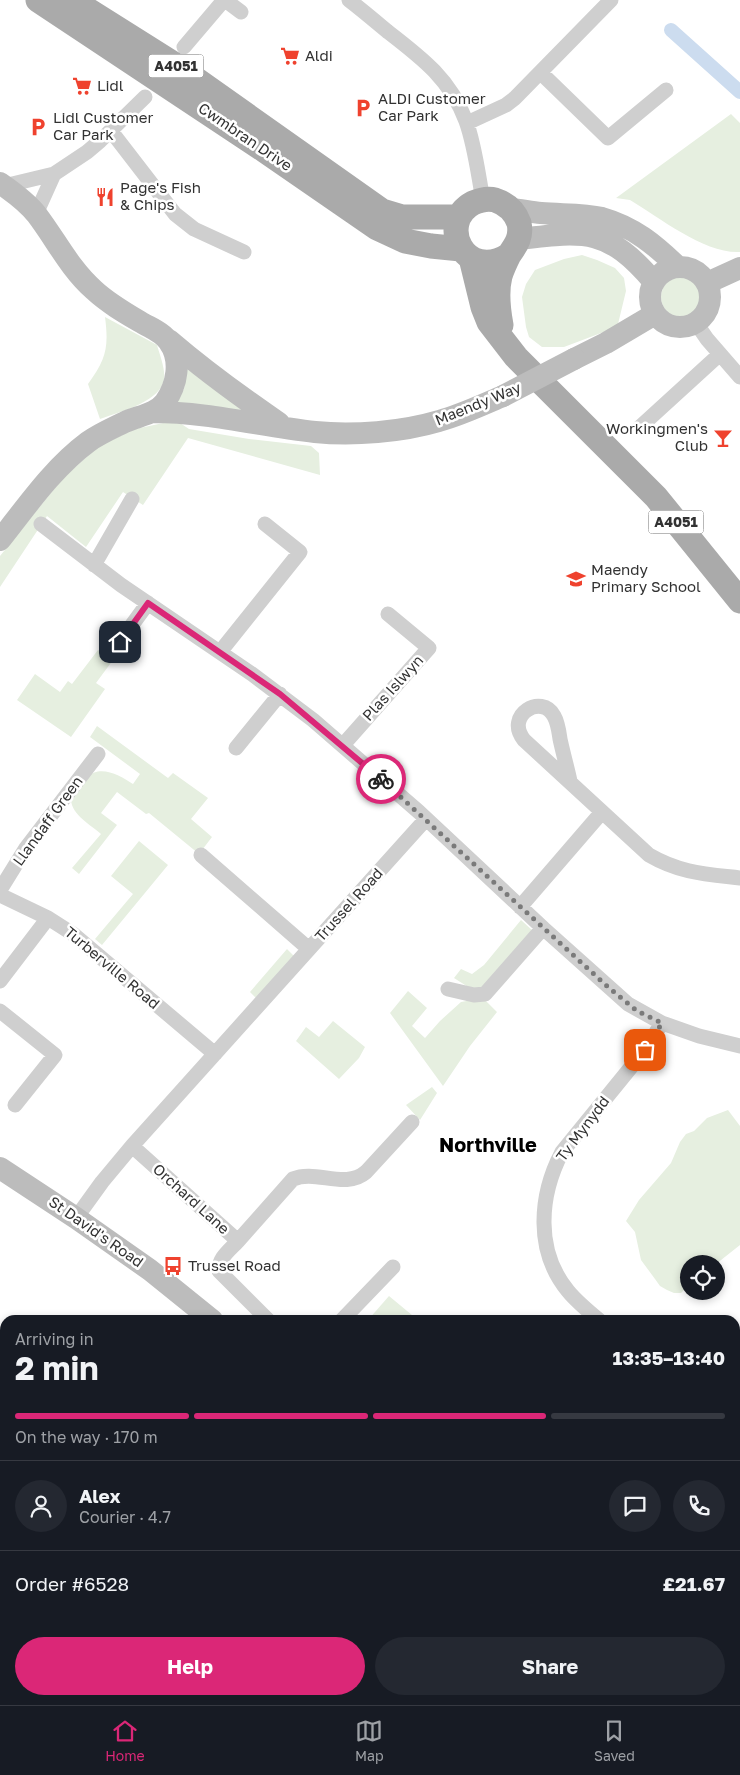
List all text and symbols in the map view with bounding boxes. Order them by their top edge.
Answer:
supermarket icon: Aldi [279,45,301,67]
place label: Aldi [305,46,333,64]
road number: A4051 [148,54,204,78]
supermarket icon: Lidl [71,75,93,97]
place label: Lidl [97,76,124,94]
place label: ALDI Customer Car Park [378,89,486,124]
parking icon: ALDI Customer Car Park [352,97,374,119]
street label: Cwmbran Drive [195,98,296,174]
place label: Lidl Customer Car Park [53,108,154,143]
parking icon: Lidl Customer Car Park [27,116,49,138]
place label: Page's Fish & Chips [120,178,201,213]
restaurant icon: Page's Fish & Chips [94,186,116,208]
street label: Maendy Way [432,377,524,428]
place label: Workingmen's Club [606,419,708,454]
bar icon: Workingmen's Club [712,427,734,449]
road number: A4051 [648,511,704,534]
place label: Maendy Primary School [591,560,701,595]
school or university icon: Maendy Primary School [565,568,587,590]
pin [99,621,141,663]
icon: home [106,628,134,656]
street label: Plas Islwyn [358,651,426,724]
courier [356,754,406,804]
icon: bike [367,765,395,793]
street label: Llandaff Green [9,772,86,869]
street label: Trussel Road [311,864,386,945]
street label: Turberville Road [62,922,164,1012]
pin [624,1029,666,1071]
icon: bag [631,1036,659,1064]
street label: Ty Mynydd [552,1092,613,1165]
district label: Northville [439,1132,537,1156]
street label: Orchard Lane [150,1159,234,1237]
street label: St David's Road [46,1192,147,1270]
bus stop icon: Trussel Road [162,1255,184,1277]
map controls [680,1255,725,1300]
button: locate [680,1255,725,1300]
place label: Trussel Road [188,1256,281,1274]
text: Arriving in [15,1329,94,1349]
text: 13:35–13:40 [613,1346,725,1369]
text: 2 min [15,1349,99,1387]
text: On the way · 170 m [15,1427,158,1447]
button: person [15,1480,67,1532]
button: chat [609,1480,661,1532]
button: phone [673,1480,725,1532]
text: Alex [79,1484,120,1507]
text: Courier · 4.7 [79,1507,171,1527]
text: Order #6528 [15,1572,129,1595]
text: £21.67 [663,1572,725,1595]
button: Help [15,1637,365,1695]
button: Share [375,1637,725,1695]
tab: Home [105,1717,145,1764]
tab: Map [355,1717,384,1764]
tab: Saved [594,1717,635,1764]

